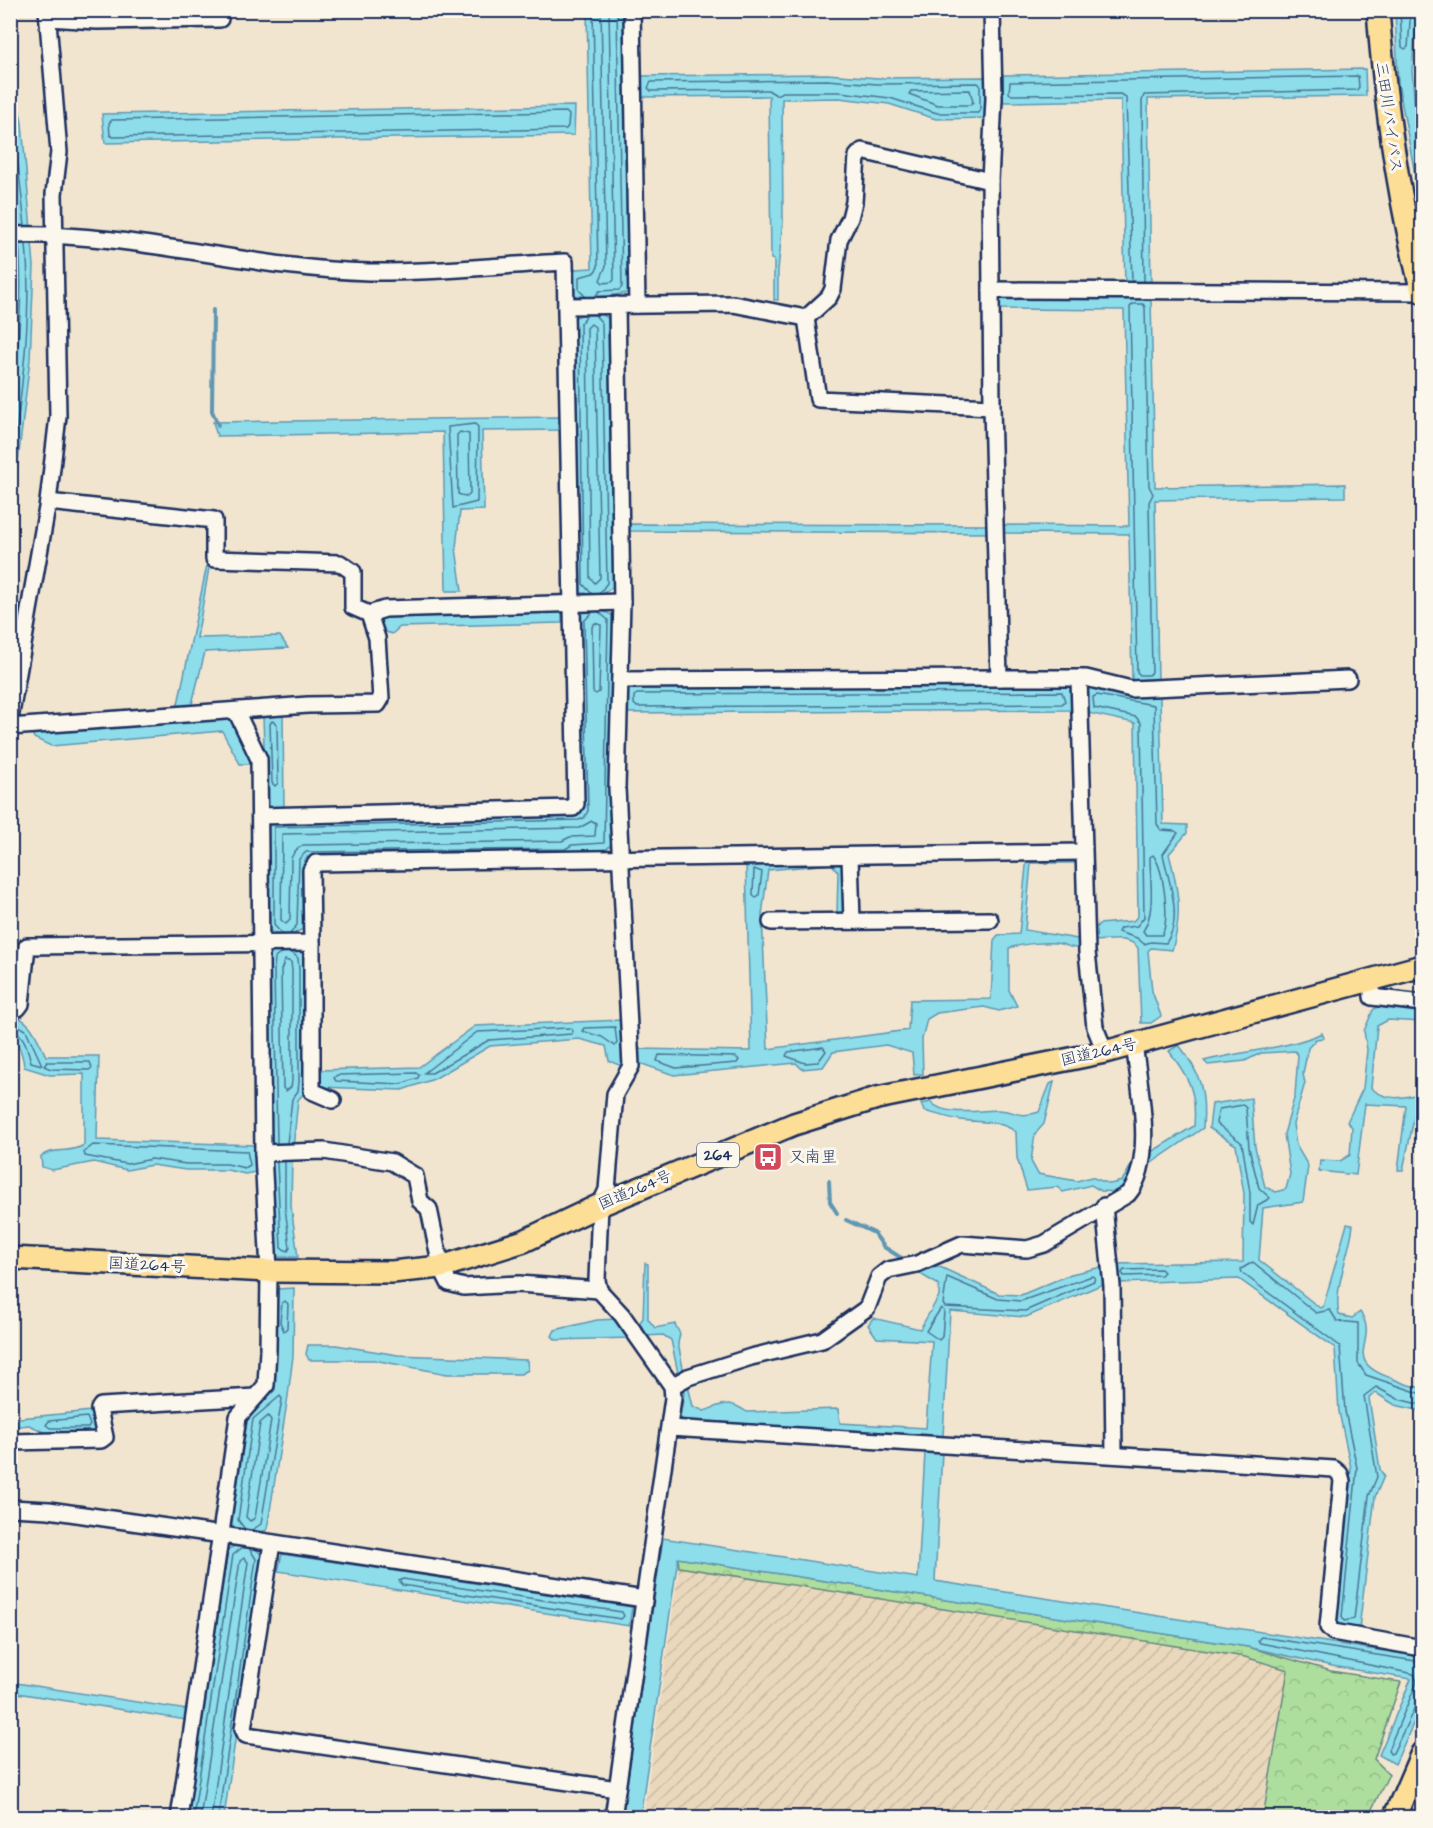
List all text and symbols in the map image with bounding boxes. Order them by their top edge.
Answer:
street label: 三田川バイパス [1370,60,1408,174]
street label: 国道264号 [1058,1032,1140,1072]
bus stop icon: 又南里 [752,1141,784,1173]
road number: 264 [697,1143,739,1167]
place label: 又南里 [789,1146,837,1168]
street label: 国道264号 [595,1165,675,1215]
street label: 国道264号 [107,1252,187,1278]

